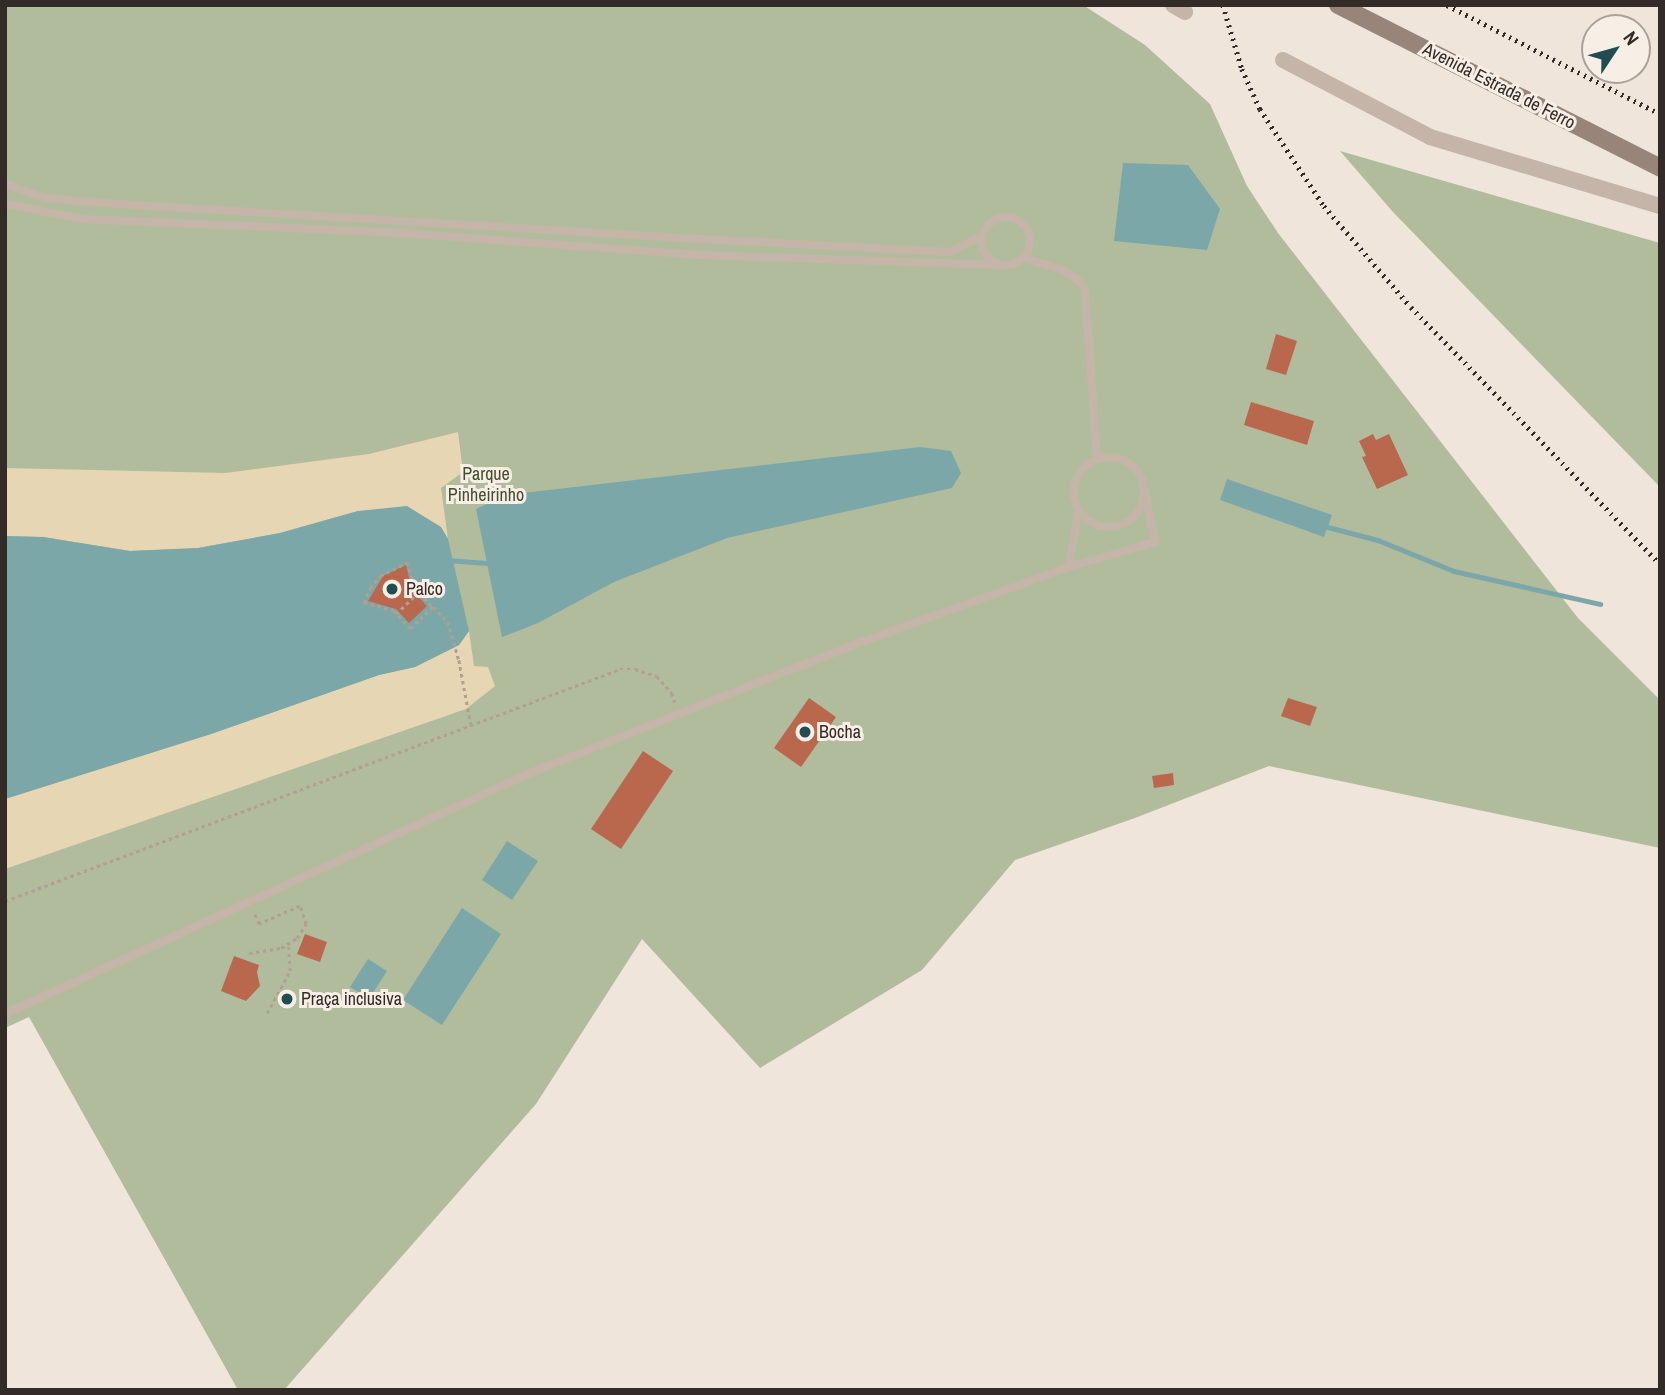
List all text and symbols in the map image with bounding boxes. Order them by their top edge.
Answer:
north arrow [1581,14,1651,84]
text: N [1618,26,1645,50]
street label: Avenida Estrada de Ferro [1419,38,1579,134]
park label: Parque Pinheirinho [448,464,524,506]
place label: Palco [406,578,443,600]
marker: Palco [384,581,400,597]
place label: Bocha [819,721,861,743]
marker: Bocha [797,724,813,740]
place label: Praça inclusiva [301,988,402,1010]
marker: Praça inclusiva [279,991,295,1007]

